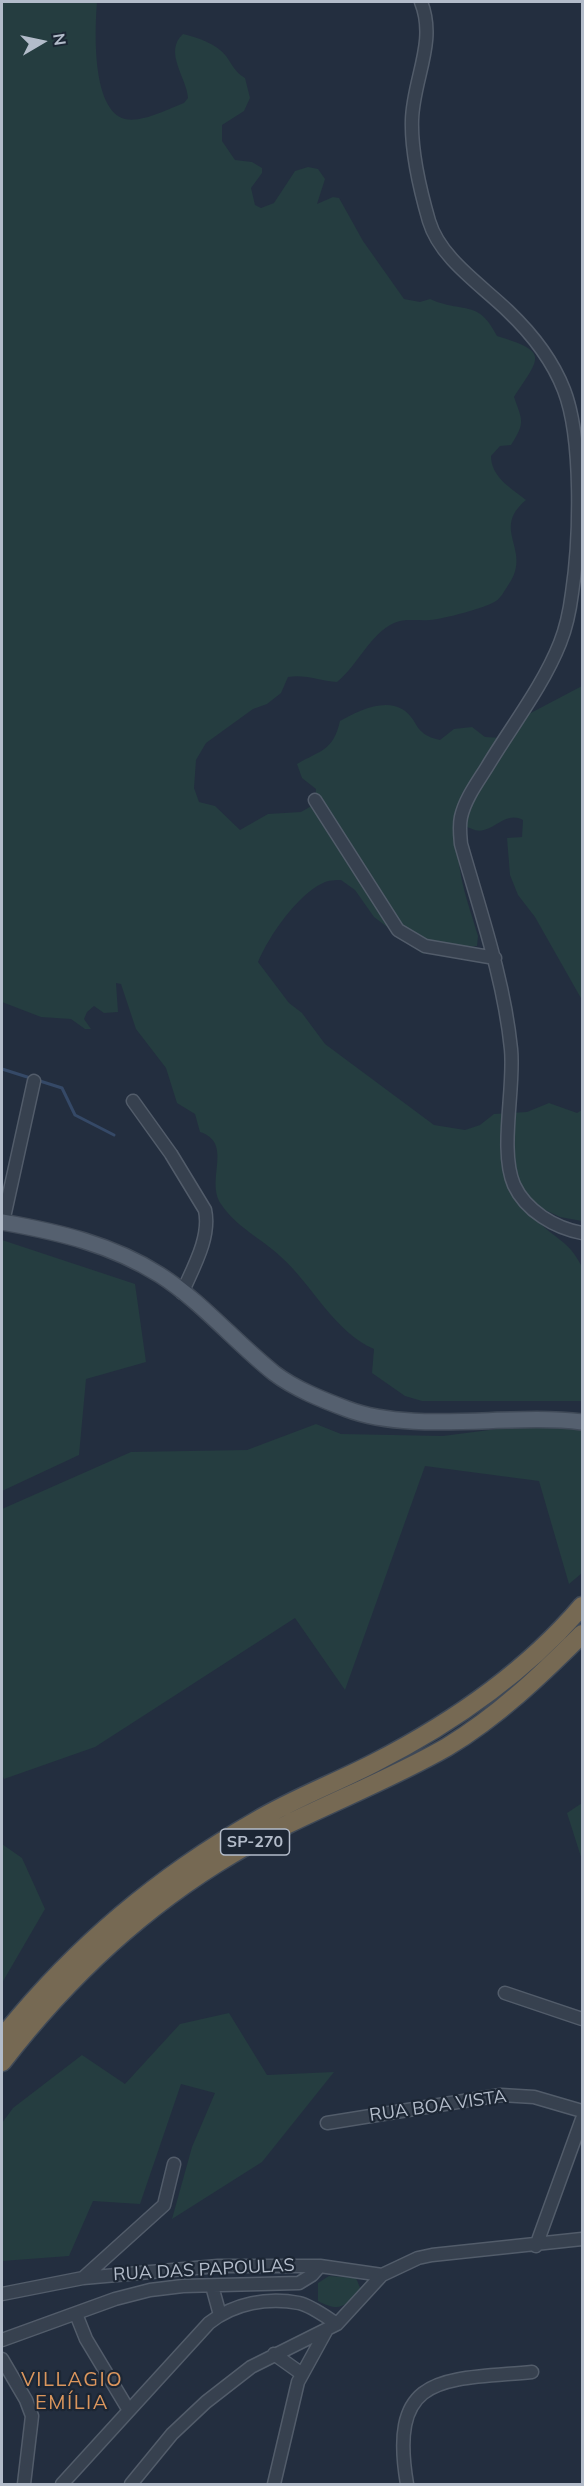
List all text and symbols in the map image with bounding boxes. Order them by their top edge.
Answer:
north arrow [12,12,72,72]
text: N [49,32,71,47]
road number: SP-270 [220,1829,290,1855]
street label: RUA BOA VISTA [368,2086,508,2126]
street label: RUA DAS PAPOULAS [113,2254,295,2286]
district label: VILLAGIO EMÍLIA [21,2368,123,2415]

